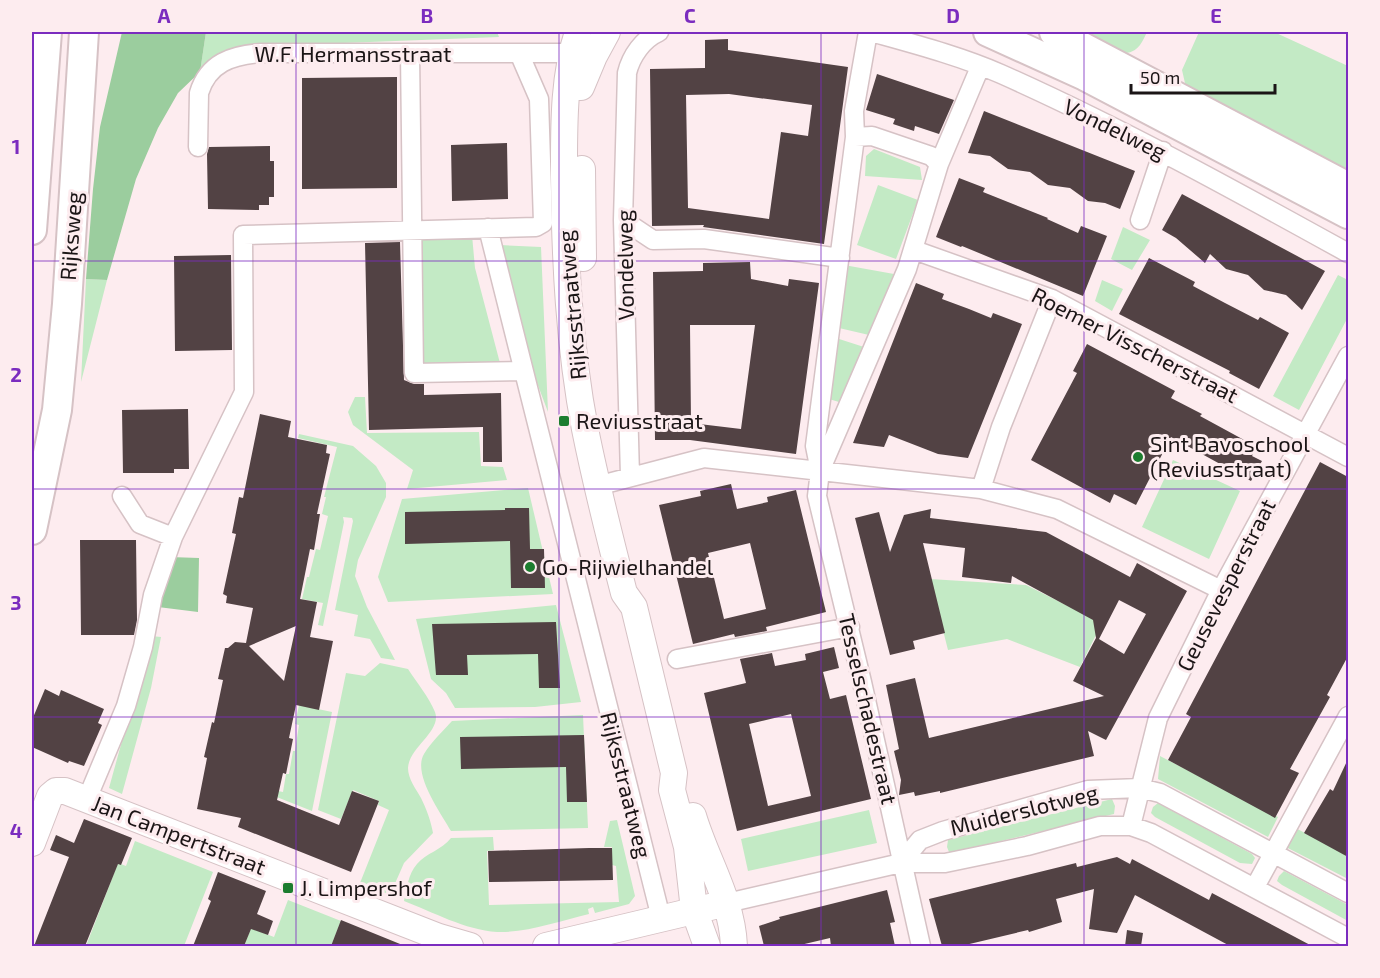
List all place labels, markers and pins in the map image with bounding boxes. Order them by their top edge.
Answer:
place label: Reviusstraat [576,407,703,433]
marker: Reviusstraat [557,414,571,428]
place label: Sint Bavoschool (Reviusstraat) [1150,430,1310,481]
marker: Sint Bavoschool (Reviusstraat) [1131,450,1145,464]
place label: Go-Rijwielhandel [542,553,714,580]
marker: Go-Rijwielhandel [523,560,537,574]
place label: J. Limpershof [300,874,432,900]
marker: J. Limpershof [281,881,295,895]

